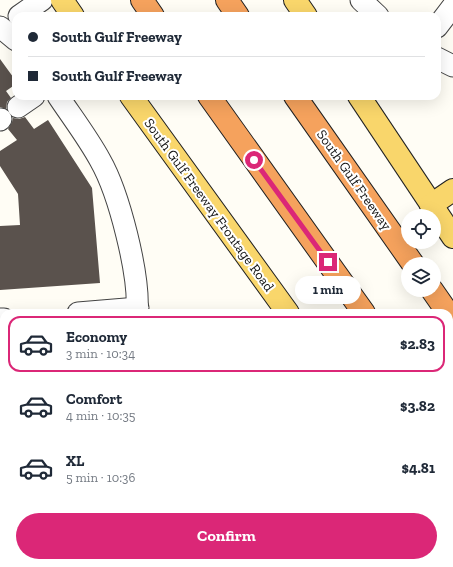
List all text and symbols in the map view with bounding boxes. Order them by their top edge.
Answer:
text: South Gulf Freeway [52,28,182,46]
text: South Gulf Freeway [52,67,182,85]
street label: South Gulf Freeway Frontage Road [140,115,278,295]
street label: South Gulf Freeway [313,127,395,234]
route start [245,151,263,169]
map controls [401,209,441,297]
button: locate [401,209,441,249]
route end [319,253,337,271]
button: layers [401,257,441,297]
callout: 1 min [295,276,361,304]
text: 1 min [313,282,343,297]
icon: car [18,326,54,362]
text: Economy [66,328,127,346]
text: $2.83 [400,335,435,353]
text: 3 min · 10:34 [66,346,135,361]
icon: car [18,388,54,424]
text: Comfort [66,390,122,408]
text: $3.82 [400,397,435,415]
text: 4 min · 10:35 [66,408,135,423]
icon: car [18,450,54,486]
text: XL [66,452,84,470]
text: $4.81 [402,459,435,477]
text: 5 min · 10:36 [66,470,135,485]
button: Confirm [16,513,437,559]

